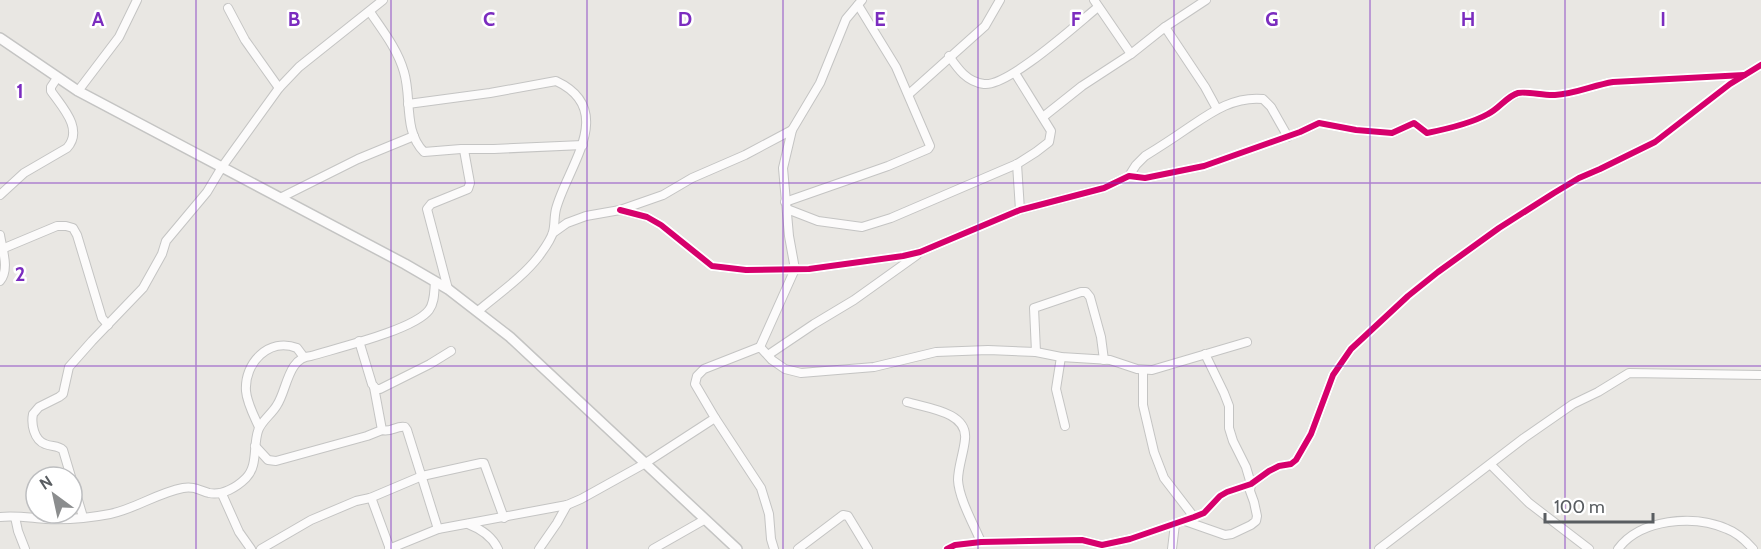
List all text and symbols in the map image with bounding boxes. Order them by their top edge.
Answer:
text: A [92,7,105,31]
text: B [288,7,300,31]
text: C [483,7,495,31]
text: D [678,7,692,31]
text: E [874,7,886,31]
text: F [1071,7,1082,31]
text: G [1265,7,1279,31]
text: H [1461,7,1475,31]
text: I [1660,7,1666,31]
text: 1 [16,79,24,103]
text: 2 [15,262,25,286]
north arrow [24,465,84,525]
text: N [36,472,56,494]
scale bar [1545,486,1653,524]
text: 100 m [1554,496,1605,518]

